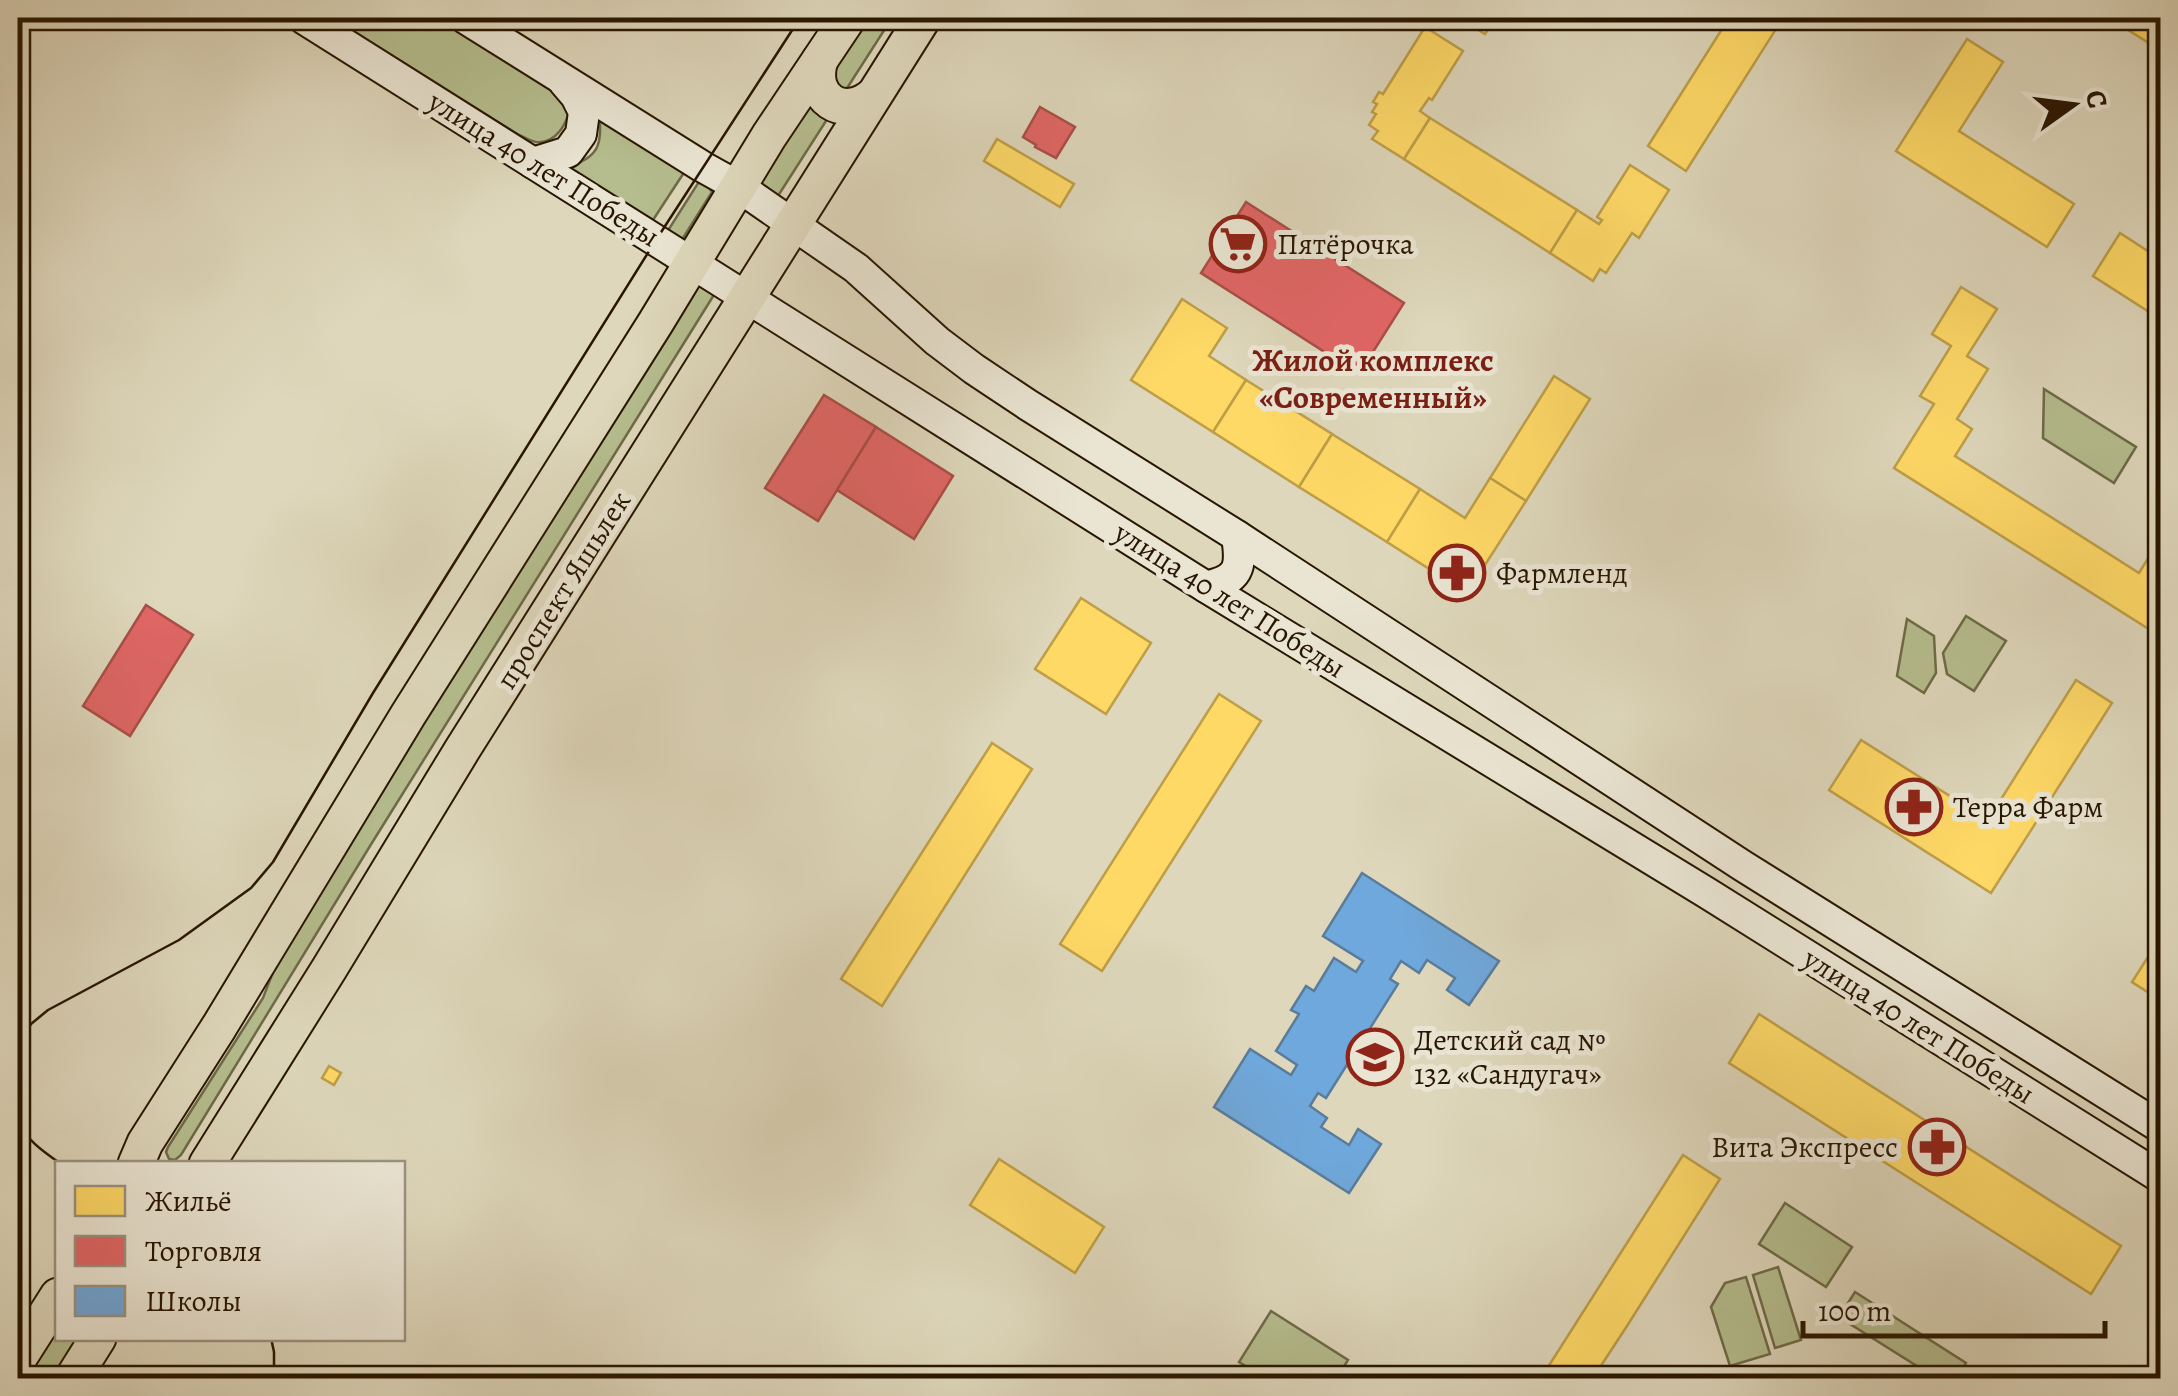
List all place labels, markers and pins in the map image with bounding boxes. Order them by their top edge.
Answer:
supermarket icon: Пятёрочка [1208,214,1268,274]
place label: Пятёрочка [1277,224,1414,264]
pharmacy icon: Фармленд [1427,543,1487,603]
place label: Фармленд [1496,553,1628,593]
pharmacy icon: Терра Фарм [1884,777,1944,837]
place label: Терра Фарм [1953,787,2103,827]
place label: Детский сад № 132 «Сандугач» [1414,1020,1606,1094]
school or university icon: Детский сад № 132 «Сандугач» [1345,1027,1405,1087]
pharmacy icon: Вита Экспресс [1907,1117,1967,1177]
place label: Вита Экспресс [1711,1127,1898,1167]

